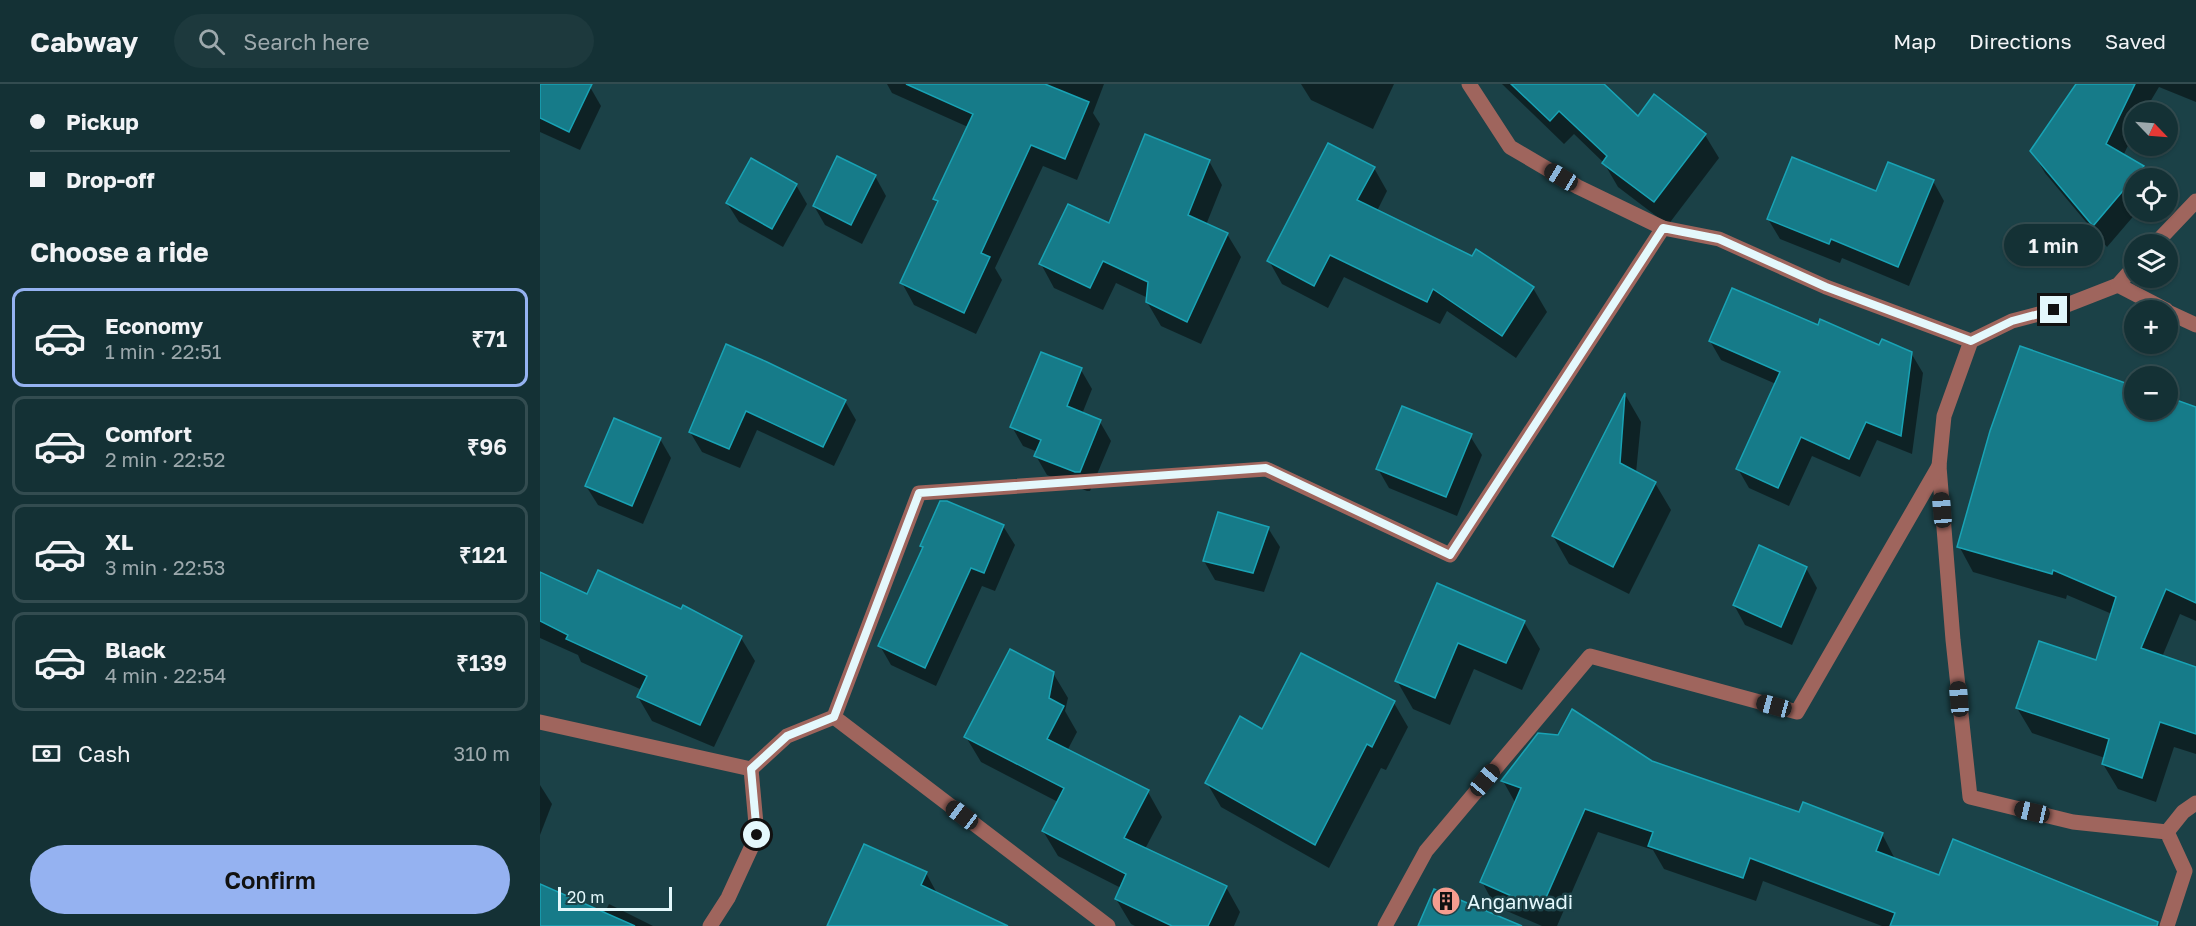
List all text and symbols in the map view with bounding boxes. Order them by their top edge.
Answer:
search box [174,14,594,68]
text: Cabway [30,25,138,58]
icon: search [195,25,228,58]
text: Search here [243,28,369,55]
text: Map [1893,28,1936,54]
text: Directions [1969,28,2072,54]
text: Saved [2105,28,2166,54]
north arrow [2124,102,2178,156]
map controls [2124,102,2178,420]
text: Pickup [66,108,139,135]
car [1541,160,1581,194]
text: Drop-off [66,166,155,193]
button: locate [2124,168,2178,222]
callout: 1 min [2004,223,2104,265]
text: 1 min [2028,233,2079,257]
button: layers [2124,234,2178,288]
text: Choose a ride [30,236,209,268]
route end [2040,296,2067,323]
button: + [2124,300,2178,354]
icon: car [33,311,87,365]
text: Economy [105,312,203,339]
text: ₹71 [471,325,507,352]
text: 1 min · 22:51 [105,339,222,363]
button: − [2124,366,2178,420]
icon: car [33,419,87,473]
text: Comfort [105,420,192,447]
text: ₹96 [467,433,507,460]
text: 2 min · 22:52 [105,447,225,471]
car [1931,491,1953,529]
icon: car [33,527,87,581]
text: XL [105,528,133,555]
text: ₹121 [459,541,507,568]
text: 3 min · 22:53 [105,555,226,579]
icon: car [33,635,87,689]
text: Black [105,636,166,663]
text: ₹139 [456,649,507,676]
text: 4 min · 22:54 [105,663,227,687]
car [1948,680,1970,718]
car [1754,693,1794,719]
icon: cash [30,737,63,770]
text: Cash [78,740,131,767]
text: 310 m [454,741,510,765]
car [1467,760,1503,800]
car [942,797,982,833]
car [2012,799,2052,825]
route start [743,821,770,848]
button: Confirm [30,845,510,914]
scale bar [558,884,672,912]
building icon: Anganwadi [1430,885,1462,917]
text: 20 m [567,887,604,907]
place label: Anganwadi [1467,889,1573,913]

